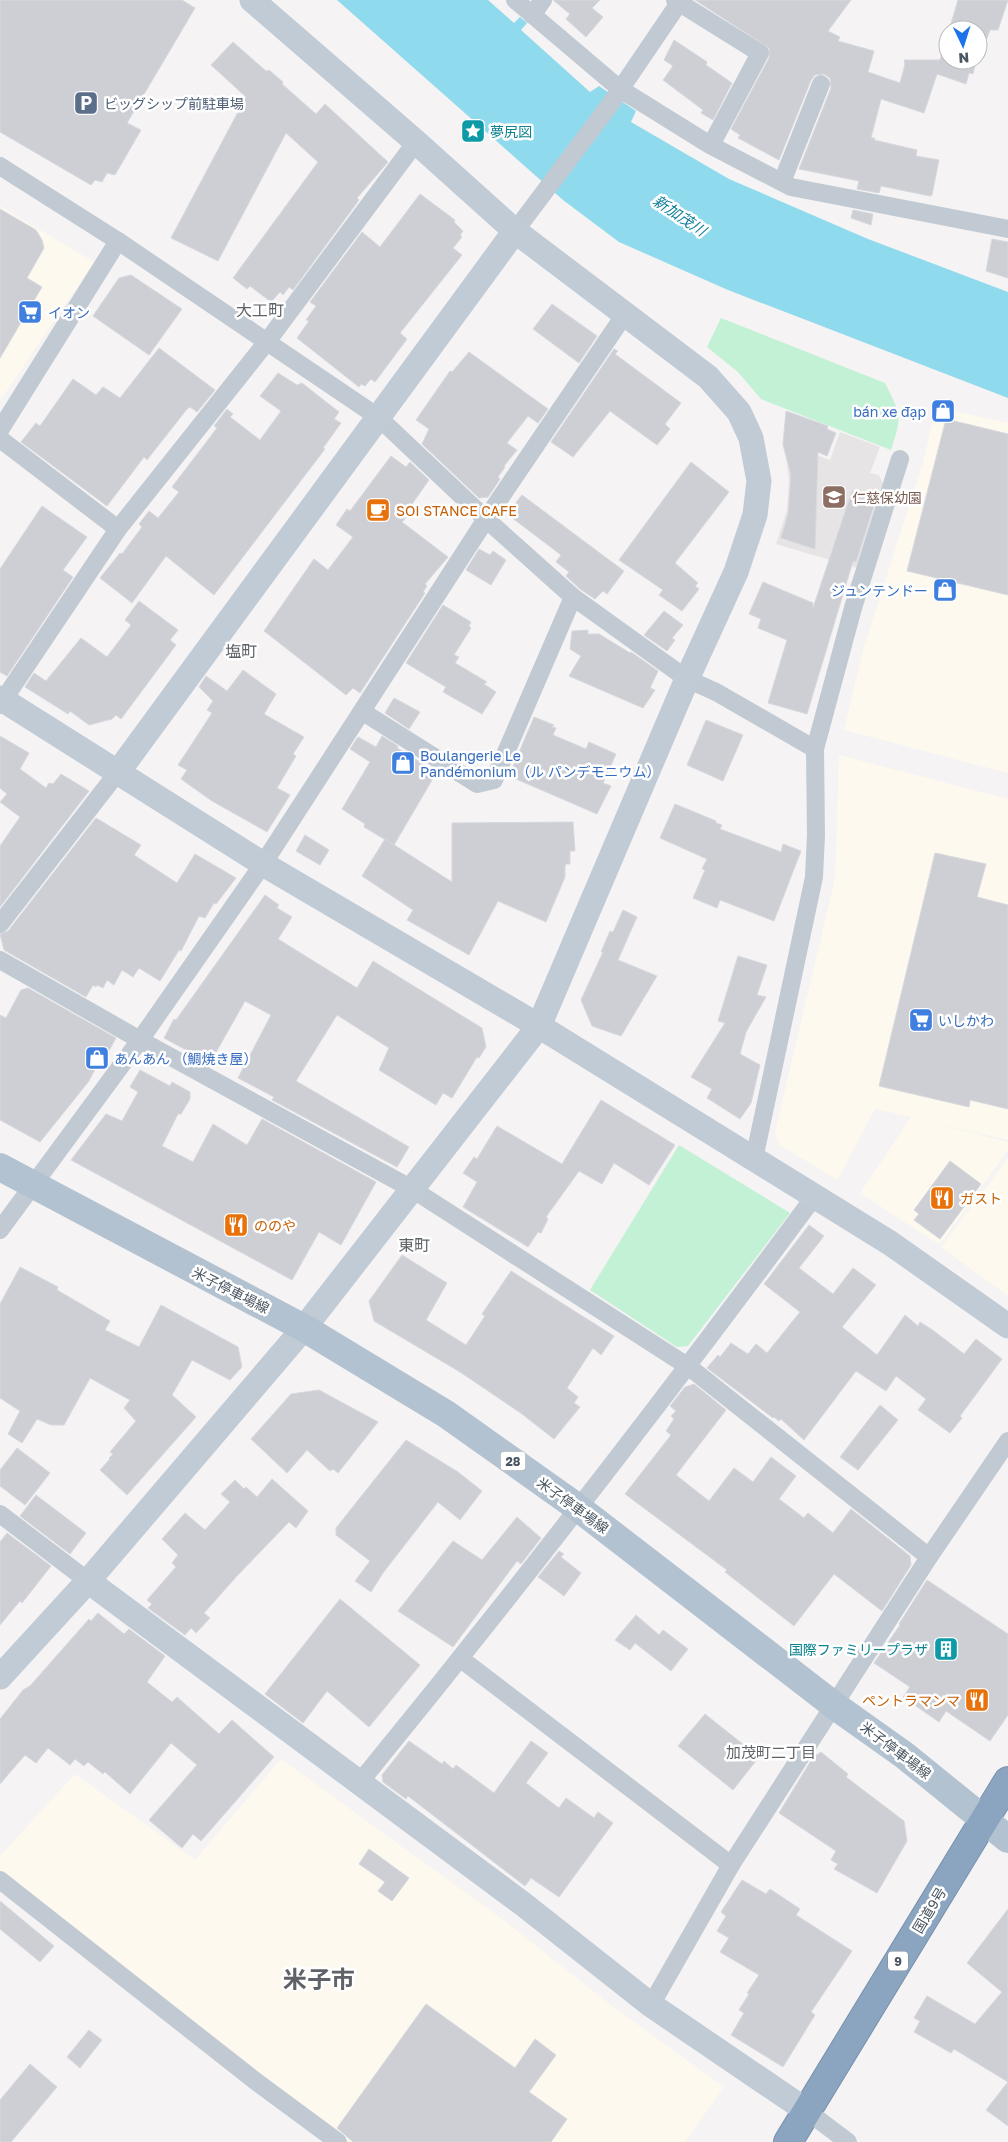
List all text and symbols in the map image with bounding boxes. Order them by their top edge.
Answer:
north arrow [938,20,988,70]
text: N [958,50,970,67]
parking icon: ビッグシップ前駐車場 [73,90,99,116]
place label: ビッグシップ前駐車場 [104,95,244,112]
place icon: 夢尻図 [460,118,486,144]
place label: 夢尻図 [490,123,532,140]
water label: 新加茂川 [650,191,712,240]
supermarket icon: イオン [17,299,43,325]
district label: 大工町 [236,300,284,320]
place label: イオン [48,304,90,321]
shop icon: bán xe đạp [930,398,956,424]
place label: bán xe đạp [853,403,926,420]
school or university icon: 仁慈保幼園 [821,484,847,510]
place label: 仁慈保幼園 [852,489,922,506]
cafe icon: SOI STANCE CAFE [365,497,391,523]
place label: SOI STANCE CAFE [396,502,517,519]
shop icon: ジュンテンドー [932,577,958,603]
place label: ジュンテンドー [831,582,928,599]
district label: 塩町 [225,641,257,661]
place label: Boulangerie Le Pandémonium（ル パンデモニウム） [420,747,661,780]
shop icon: Boulangerie Le Pandémonium（ル パンデモニウム） [390,750,416,776]
supermarket icon: いしかわ [908,1007,934,1033]
place label: いしかわ [938,1012,994,1029]
shop icon: あんあん （鯛焼き屋） [84,1045,110,1071]
place label: あんあん （鯛焼き屋） [114,1050,258,1067]
restaurant icon: ガスト [929,1185,955,1211]
place label: ガスト [960,1190,1002,1207]
restaurant icon: ののや [223,1212,249,1238]
place label: ののや [254,1217,296,1234]
district label: 東町 [398,1235,430,1255]
street label: 米子停車場線 [190,1263,272,1317]
road number: 28 [500,1452,526,1470]
street label: 米子停車場線 [534,1473,612,1537]
building icon: 国際ファミリープラザ [933,1636,959,1662]
place label: 国際ファミリープラザ [789,1641,928,1658]
restaurant icon: ペントラマンマ [964,1687,990,1713]
place label: ペントラマンマ [862,1692,960,1709]
street label: 米子停車場線 [857,1718,935,1782]
district label: 加茂町二丁目 [726,1743,816,1761]
street label: 国道9号 [909,1884,949,1936]
road number: 9 [888,1952,908,1970]
district label: 米子市 [283,1964,355,1993]

